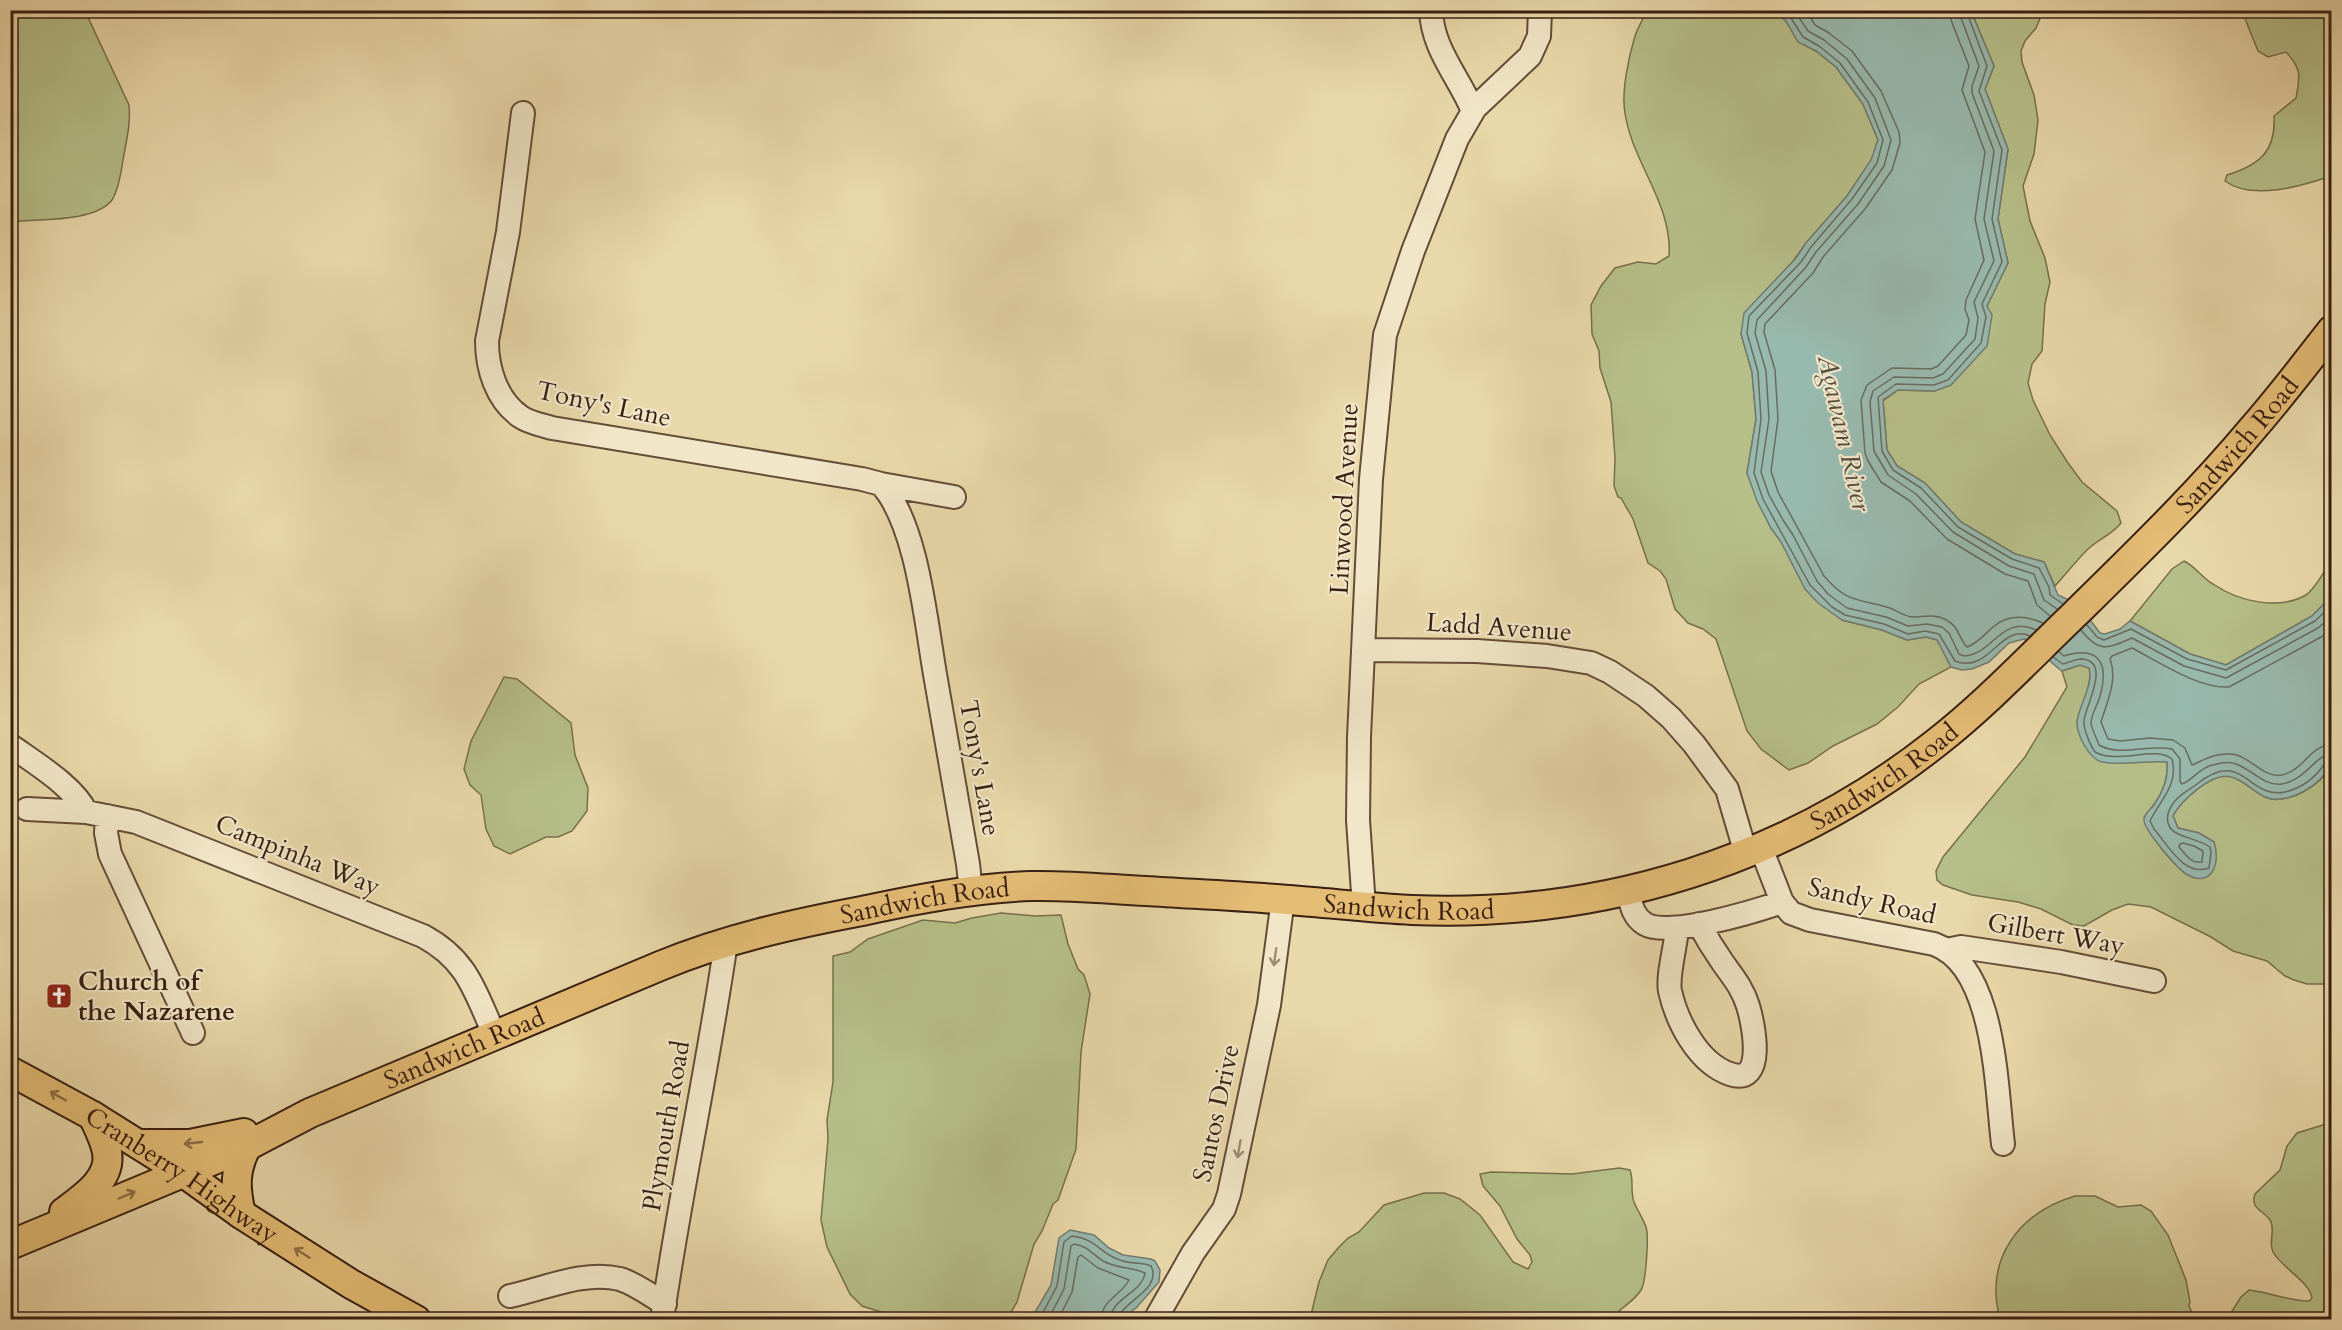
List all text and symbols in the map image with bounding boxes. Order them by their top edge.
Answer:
water label: Agawam River [1808,350,1880,516]
street label: Sandwich Road [2167,369,2307,521]
street label: Tony's Lane [533,373,675,435]
street label: Linwood Avenue [1322,402,1366,596]
street label: Ladd Avenue [1425,604,1573,650]
street label: Tony's Lane [951,698,1009,838]
street label: Sandwich Road [1804,714,1966,838]
street label: Campinha Way [210,806,386,904]
street label: Sandy Road [1804,869,1940,933]
street label: Sandwich Road [837,870,1011,932]
street label: Sandwich Road [1322,885,1495,928]
street label: Gilbert Way [1985,905,2128,963]
one-way arrow [1270,947,1281,967]
place label: Church of the Nazarene [78,964,235,1029]
church icon: Church of the Nazarene [44,981,74,1011]
street label: Sandwich Road [378,999,550,1098]
street label: Plymouth Road [634,1038,698,1214]
street label: Santos Drive [1184,1041,1248,1185]
one-way arrow [50,1090,67,1102]
street label: Cranberry Highway [79,1098,285,1251]
one-way arrow [184,1138,203,1149]
one-way arrow [1233,1138,1244,1158]
one-way arrow [117,1189,135,1200]
one-way arrow [294,1247,311,1259]

